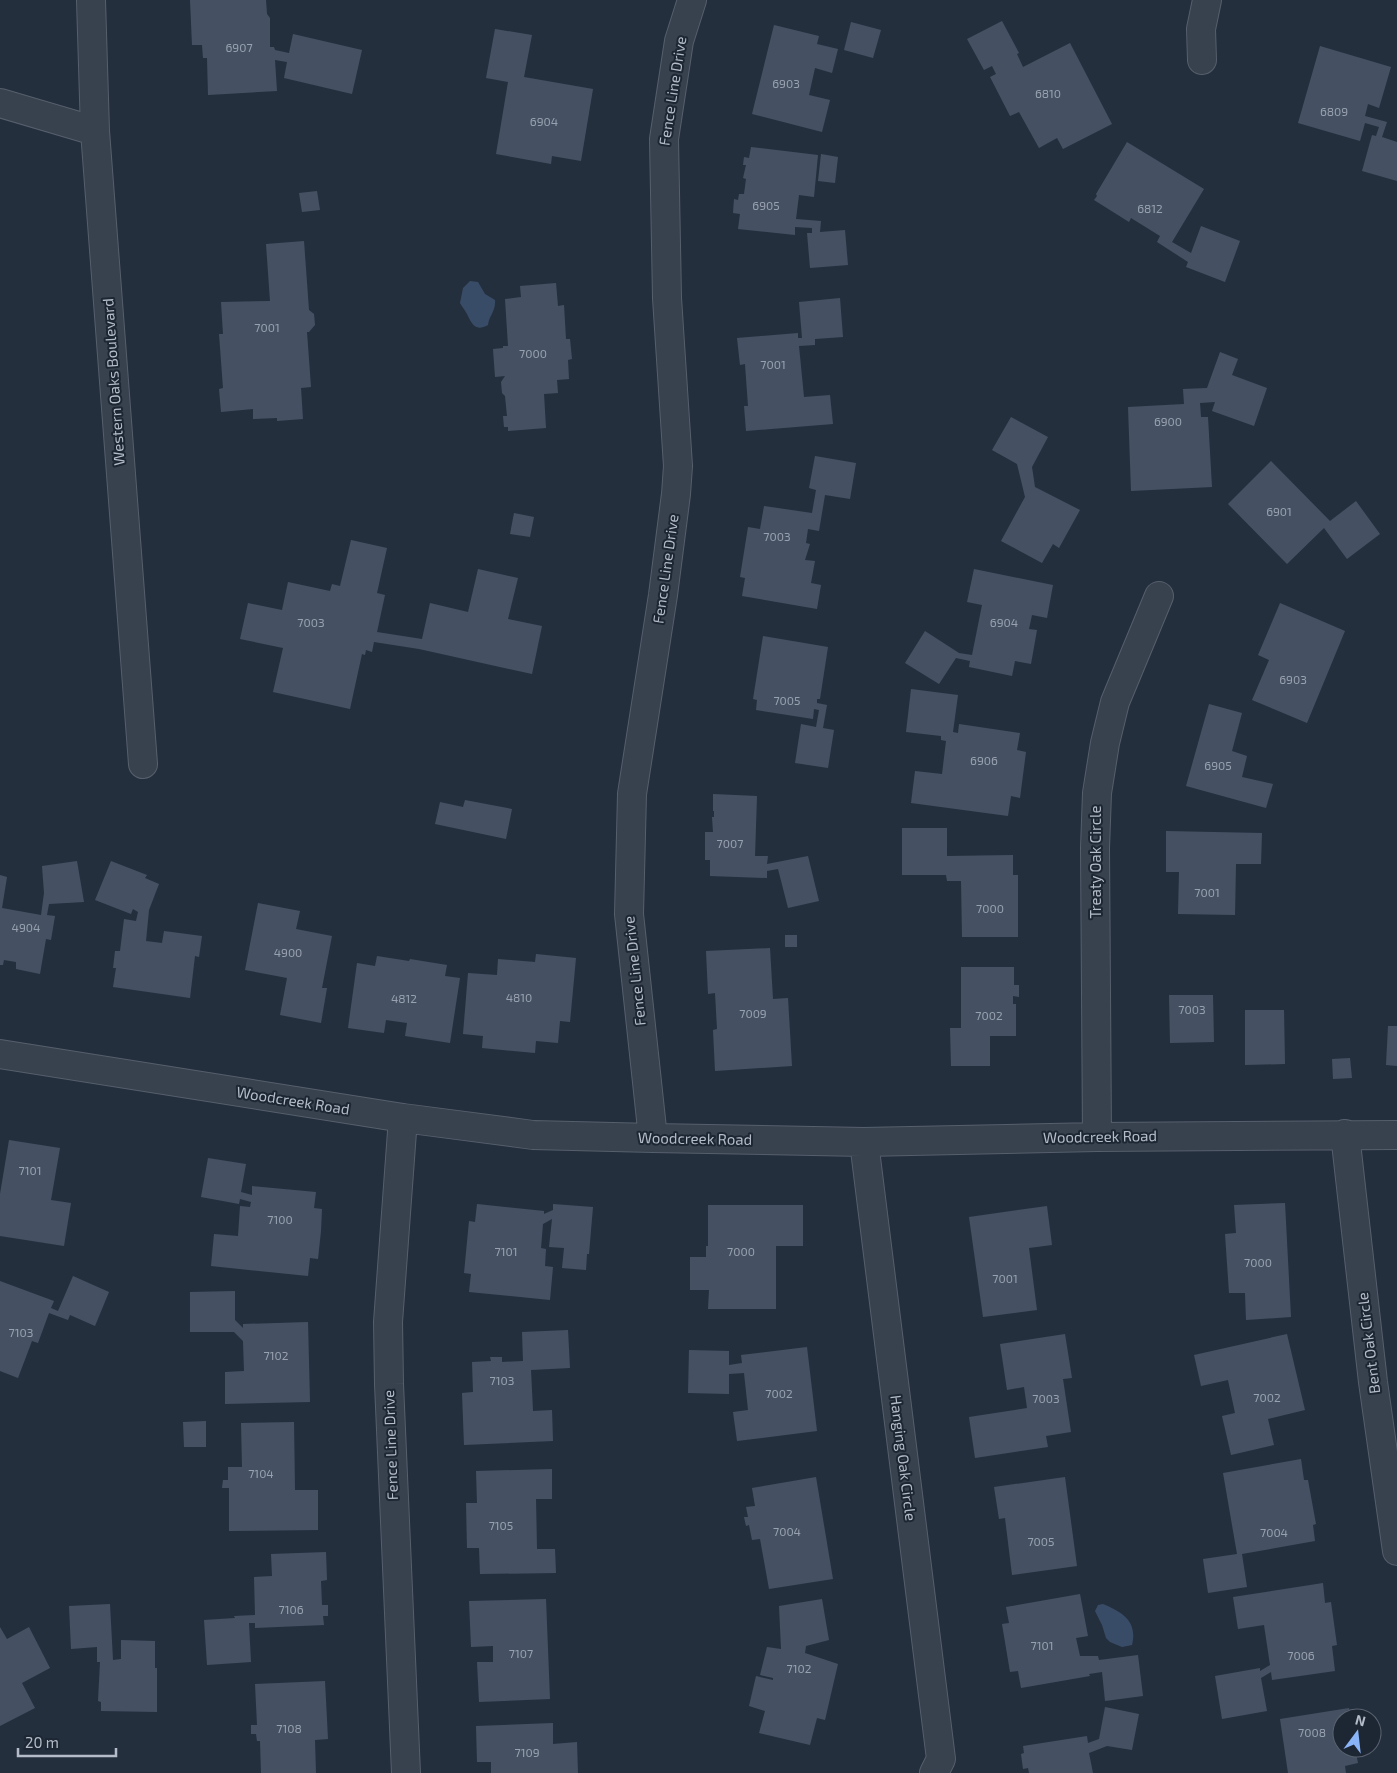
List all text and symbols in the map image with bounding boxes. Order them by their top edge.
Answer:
street label: Fence Line Drive [654,35,690,147]
house number: 6907 [225,40,253,54]
house number: 6903 [772,76,800,90]
house number: 6810 [1035,86,1061,100]
house number: 6809 [1320,104,1348,118]
house number: 6904 [530,114,558,128]
house number: 6905 [752,198,780,212]
house number: 6812 [1137,201,1163,215]
street label: Western Oaks Boulevard [98,298,128,466]
house number: 7001 [254,320,280,334]
house number: 7000 [519,346,547,360]
house number: 7001 [760,357,786,371]
house number: 6900 [1154,414,1182,428]
house number: 6901 [1266,504,1292,518]
street label: Fence Line Drive [648,513,682,625]
house number: 7003 [763,529,791,543]
house number: 7003 [297,615,325,629]
house number: 6904 [990,615,1018,629]
house number: 6903 [1279,672,1307,686]
house number: 7005 [773,693,801,707]
house number: 6906 [970,753,998,767]
house number: 6905 [1204,758,1232,772]
street label: Treaty Oak Circle [1086,805,1104,919]
house number: 7007 [717,836,743,850]
house number: 7001 [1194,885,1220,899]
house number: 7000 [976,901,1004,915]
street label: Fence Line Drive [619,915,649,1027]
house number: 4904 [12,920,40,934]
house number: 4900 [274,945,302,959]
house number: 4810 [506,990,532,1004]
house number: 4812 [391,991,417,1005]
house number: 7003 [1178,1002,1206,1016]
house number: 7009 [739,1006,767,1020]
house number: 7002 [975,1008,1003,1022]
street label: Woodcreek Road [235,1082,351,1118]
street label: Woodcreek Road [1043,1126,1157,1146]
street label: Woodcreek Road [638,1128,752,1148]
house number: 7101 [19,1163,41,1177]
house number: 7100 [267,1212,293,1226]
house number: 7101 [495,1244,517,1258]
house number: 7000 [727,1244,755,1258]
house number: 7000 [1244,1255,1272,1269]
house number: 7001 [992,1271,1018,1285]
street label: Bent Oak Circle [1353,1291,1383,1395]
house number: 7103 [9,1325,33,1339]
house number: 7102 [264,1348,289,1362]
house number: 7103 [490,1373,514,1387]
house number: 7002 [765,1386,793,1400]
street label: Fence Line Drive [379,1390,401,1501]
house number: 7002 [1253,1390,1281,1404]
house number: 7003 [1032,1391,1060,1405]
street label: Hanging Oak Circle [887,1394,921,1522]
house number: 7104 [248,1466,274,1480]
house number: 7105 [489,1518,513,1532]
house number: 7004 [773,1524,801,1538]
house number: 7004 [1260,1525,1288,1539]
house number: 7005 [1027,1534,1055,1548]
house number: 7106 [278,1602,304,1616]
house number: 7101 [1031,1638,1053,1652]
house number: 7107 [509,1646,533,1660]
house number: 7006 [1287,1648,1315,1662]
house number: 7102 [787,1661,812,1675]
north arrow [1332,1708,1382,1758]
text: N [1353,1710,1368,1729]
house number: 7108 [276,1721,302,1735]
house number: 7008 [1298,1725,1326,1739]
scale bar [18,1726,115,1758]
text: 20 m [25,1733,59,1751]
house number: 7109 [514,1745,540,1759]

